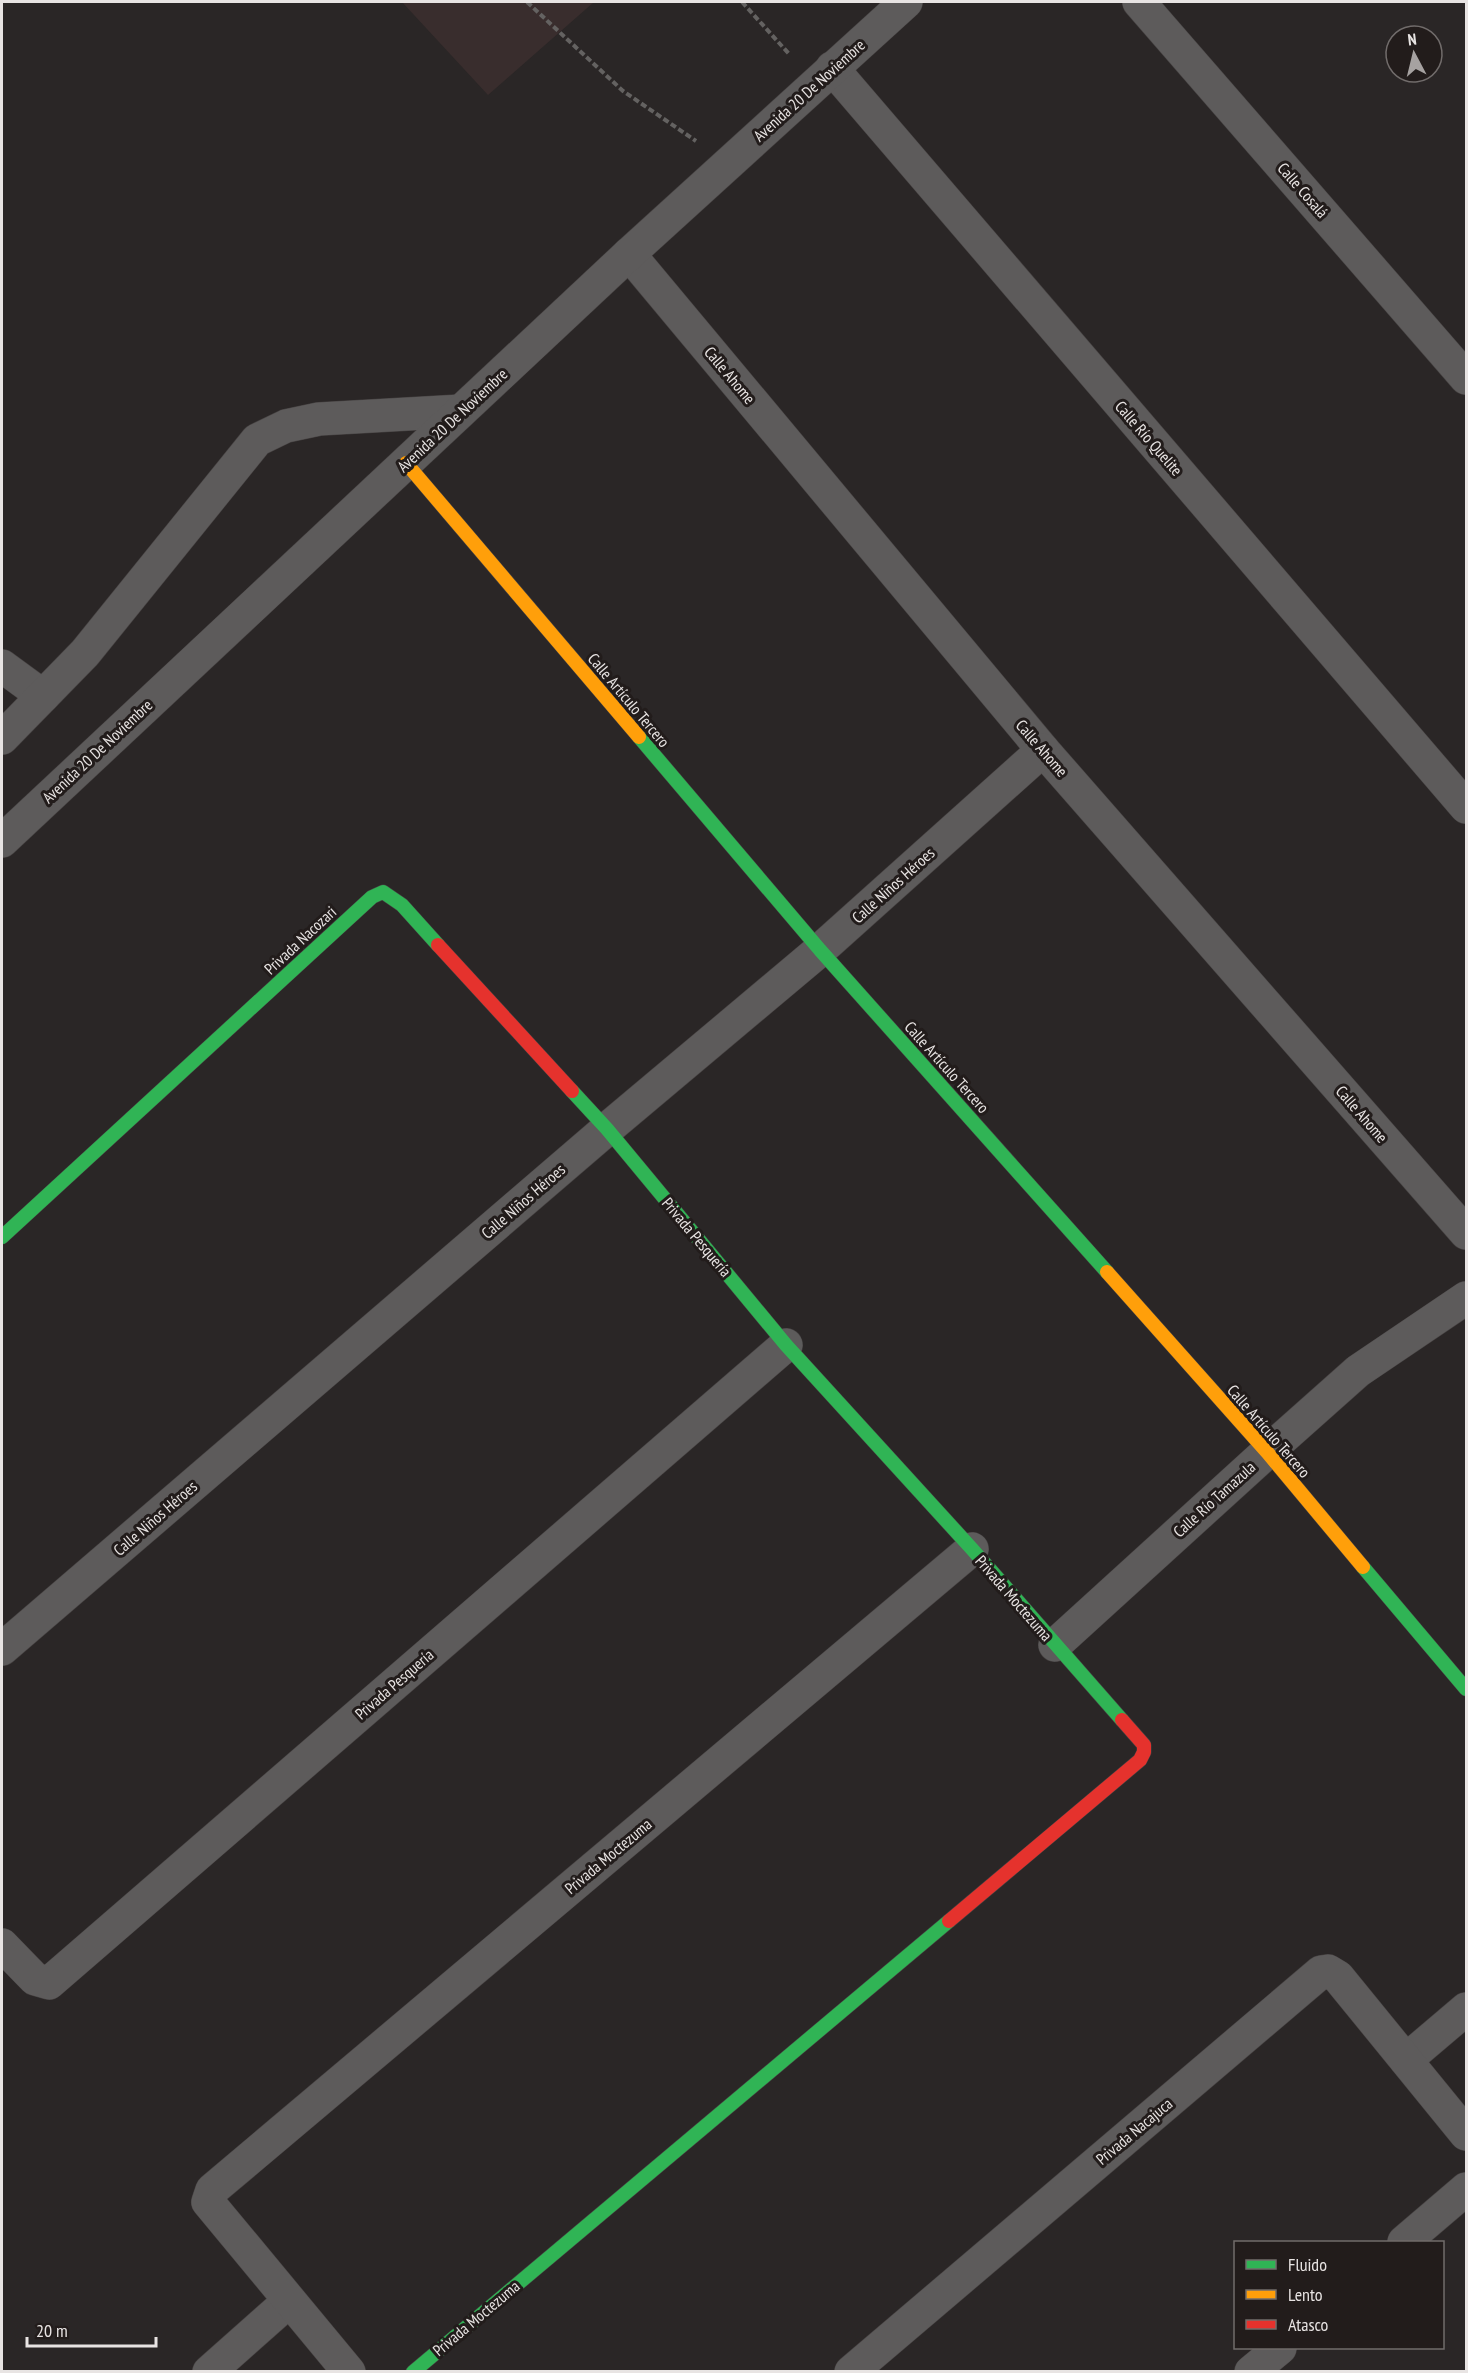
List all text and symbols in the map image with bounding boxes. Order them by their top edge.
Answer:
north arrow [1384,24,1444,84]
text: N [1407,29,1418,50]
street label: Avenida 20 De Noviembre [749,35,869,145]
street label: Calle Cosalá [1274,158,1332,222]
street label: Calle Ahome [700,342,760,408]
street label: Avenida 20 De Noviembre [393,364,511,476]
street label: Calle Río Quelite [1111,396,1187,480]
street label: Calle Artículo Tercero [584,649,674,751]
street label: Avenida 20 De Noviembre [38,695,156,807]
street label: Calle Ahome [1012,715,1072,781]
street label: Calle Niños Héroes [848,843,938,927]
street label: Privada Nacozari [260,902,340,978]
street label: Calle Artículo Tercero [900,1017,994,1117]
street label: Calle Ahome [1332,1081,1392,1147]
street label: Calle Niños Héroes [477,1159,569,1243]
street label: Privada Pesquería [658,1193,736,1281]
street label: Calle Artículo Tercero [1223,1380,1315,1482]
street label: Calle Río Tamazula [1169,1457,1259,1541]
street label: Calle Niños Héroes [109,1476,201,1560]
street label: Privada Moctezuma [971,1551,1057,1645]
street label: Privada Pesquería [351,1644,437,1724]
street label: Privada Moctezuma [561,1814,655,1898]
street label: Privada Nacajuca [1092,2093,1176,2169]
legend [1234,2241,1444,2349]
text: Fluido [1288,2253,1327,2276]
street label: Privada Moctezuma [429,2276,523,2360]
text: Lento [1288,2283,1323,2306]
scale bar [27,2310,156,2348]
text: Atasco [1288,2313,1329,2336]
text: 20 m [36,2319,68,2342]

